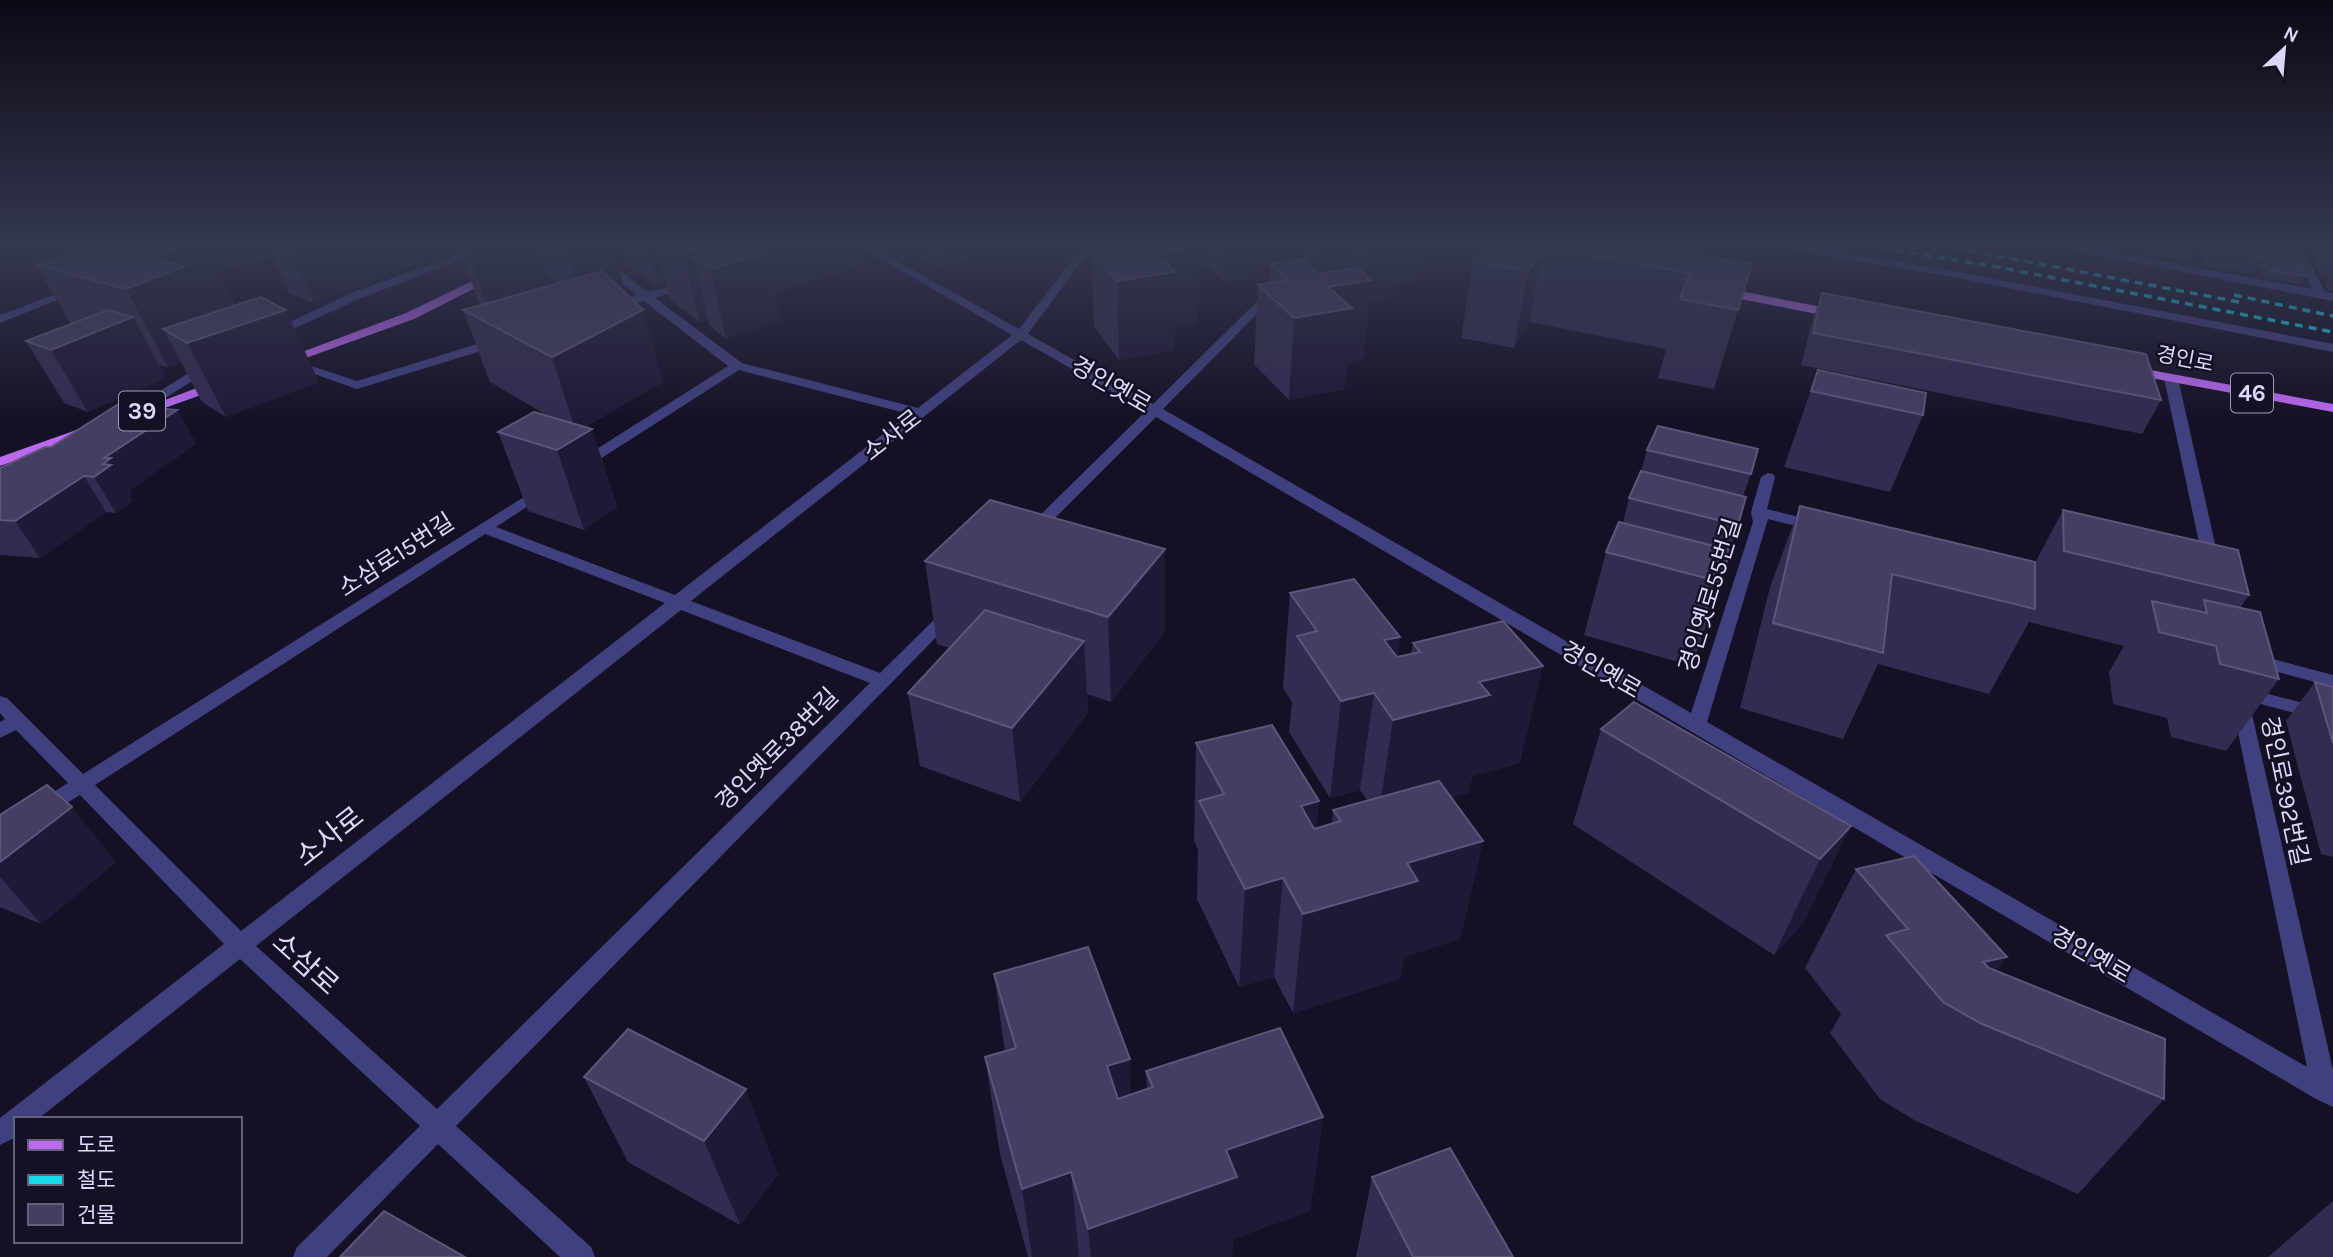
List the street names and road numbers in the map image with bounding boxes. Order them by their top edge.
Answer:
street label: 경인로 [2154,342,2216,376]
street label: 경인옛로 [1066,351,1156,419]
road number: 46 [2231,374,2273,412]
road number: 39 [119,392,165,430]
street label: 소사로 [857,404,927,466]
street label: 소삼로15번길 [333,507,459,603]
street label: 경인옛로55번길 [1673,515,1747,675]
street label: 경인옛로 [1556,636,1646,704]
street label: 경인옛로38번길 [710,682,844,816]
street label: 경인로392번길 [2255,714,2315,868]
street label: 소사로 [289,800,370,873]
street label: 경인옛로 [2046,921,2136,989]
street label: 소삼로 [266,925,345,1001]

